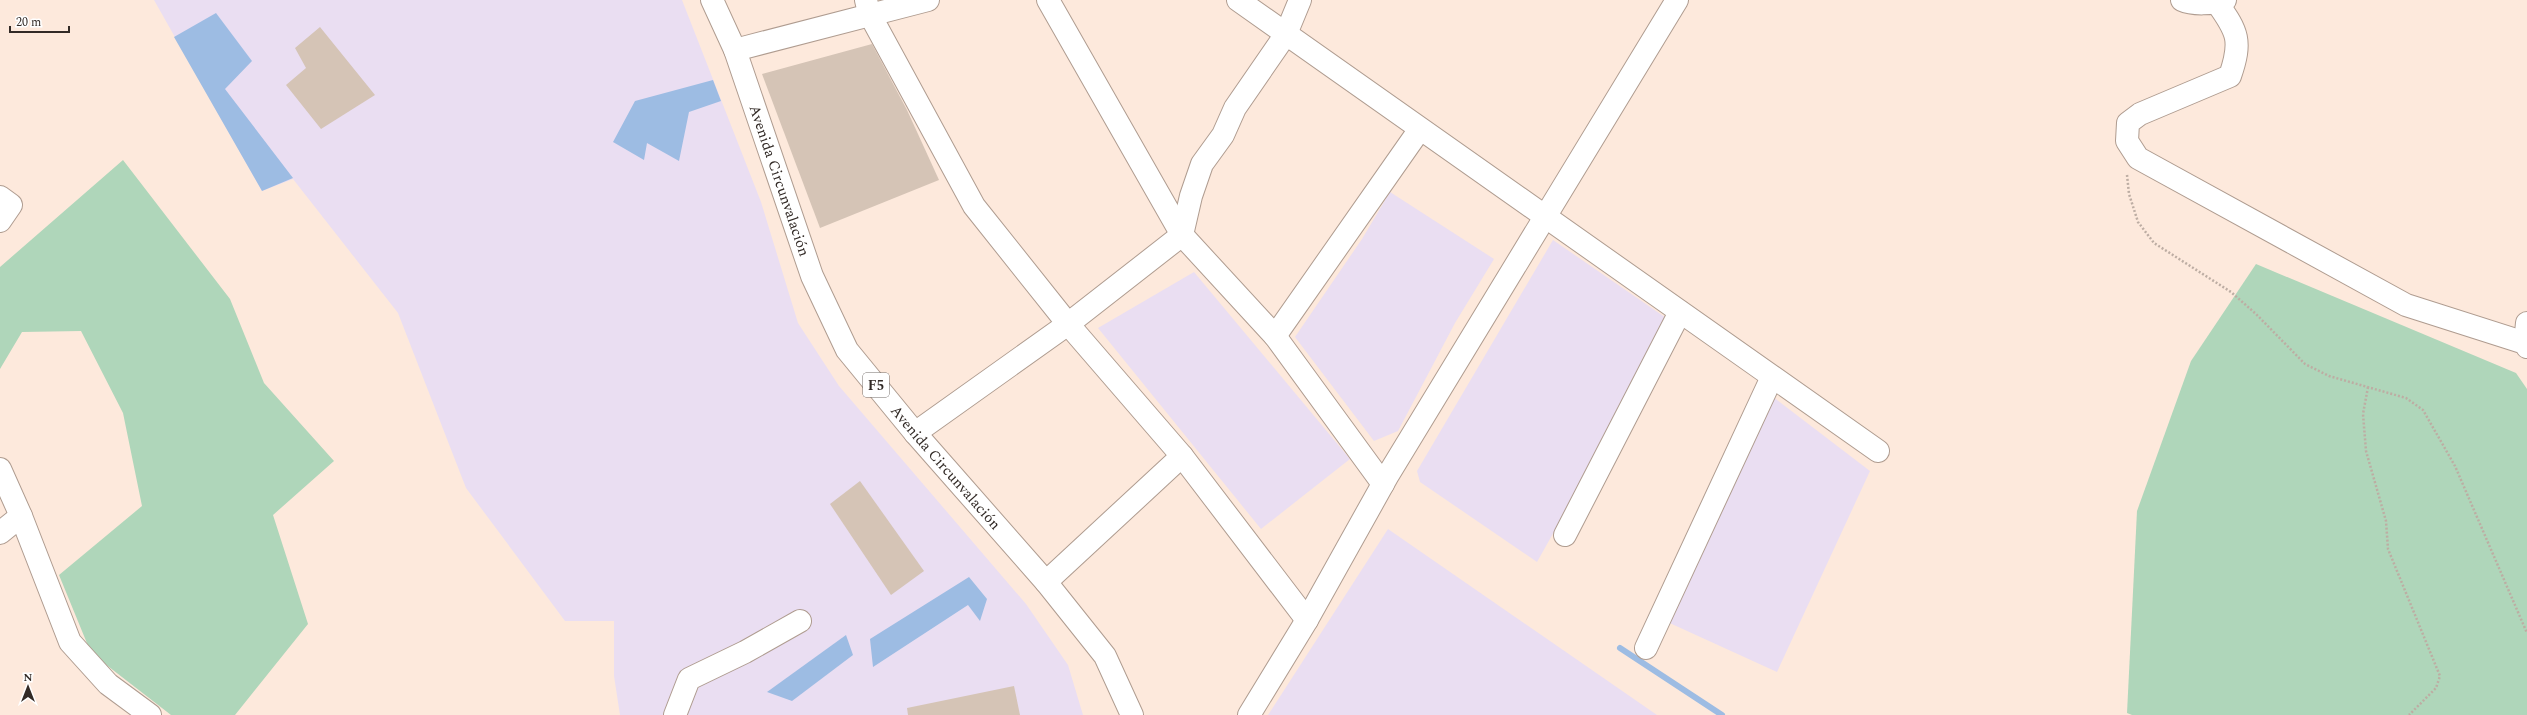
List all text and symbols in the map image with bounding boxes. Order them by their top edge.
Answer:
scale bar [10,8,69,34]
text: 20 m [16,13,41,32]
street label: Avenida Circunvalación [743,102,816,260]
road number: F5 [863,373,889,397]
street label: Avenida Circunvalación [885,400,1007,535]
north arrow [8,667,48,707]
text: N [24,669,33,686]

